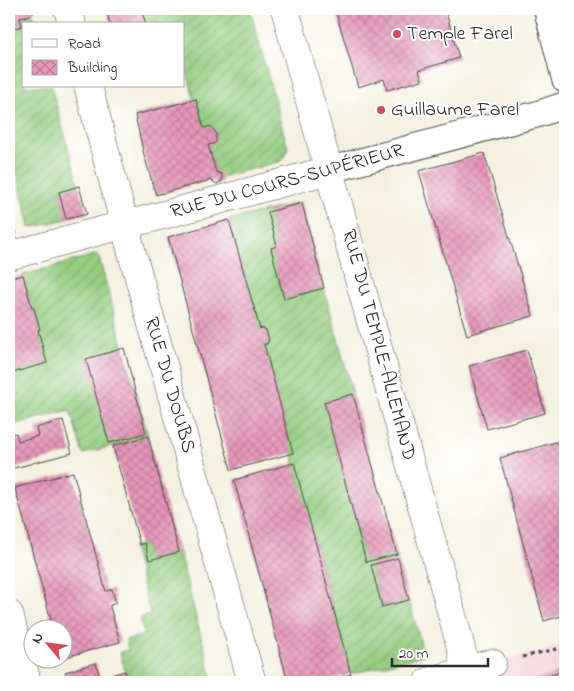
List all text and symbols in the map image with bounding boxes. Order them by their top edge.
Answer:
place label: Temple Farel [407,20,513,49]
legend [22,22,185,88]
marker: Temple Farel [391,28,403,40]
text: Road [68,33,101,55]
text: Building [67,57,117,80]
place label: Guillaume Farel [391,96,519,125]
marker: Guillaume Farel [375,104,387,116]
street label: RUE DU COURS-SUPÉRIEUR [167,137,408,227]
street label: RUE DU TEMPLE-ALLEMAND [333,226,423,464]
street label: RUE DU DOUBS [136,314,202,456]
north arrow [22,618,72,668]
text: N [26,629,49,648]
scale bar [392,636,488,668]
text: 20 m [399,643,429,665]

